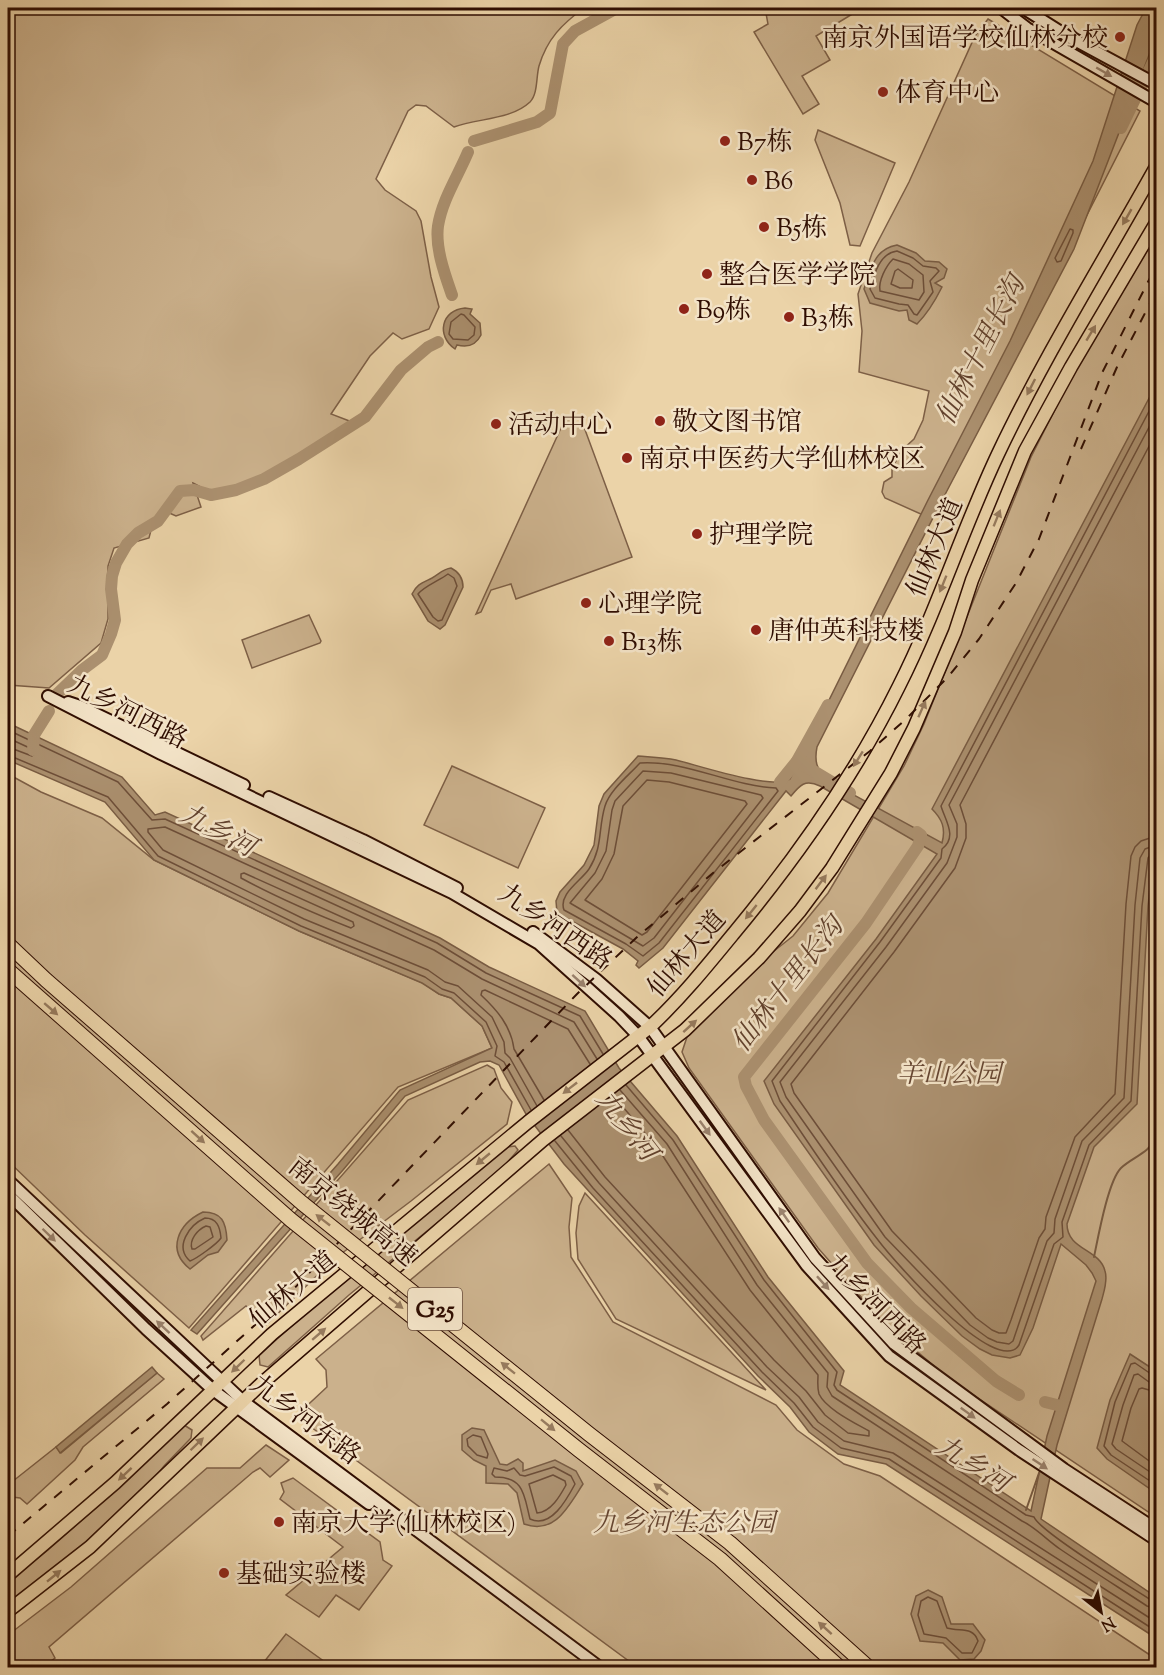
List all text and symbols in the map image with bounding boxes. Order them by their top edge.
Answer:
place label: 南京外国语学校仙林分校 [822,21,1108,58]
marker: 南京外国语学校仙林分校 [1113,30,1127,44]
one-way arrow [1096,67,1113,77]
place label: 体育中心 [895,76,999,113]
marker: 体育中心 [876,85,890,99]
place label: B7栋 [737,125,792,162]
marker: B7栋 [718,134,732,148]
place label: B6 [764,164,793,201]
marker: B6 [745,173,759,187]
one-way arrow [1122,209,1132,226]
place label: B5栋 [776,211,827,248]
marker: B5栋 [757,220,771,234]
place label: 整合医学学院 [719,258,875,295]
marker: 整合医学学院 [700,267,714,281]
water label: 仙林十里长沟 [928,267,1038,432]
place label: B9栋 [696,293,751,330]
place label: B3栋 [801,301,854,338]
marker: B9栋 [677,302,691,316]
marker: B3栋 [782,310,796,324]
one-way arrow [1086,325,1097,341]
one-way arrow [1027,379,1036,396]
place label: 敬文图书馆 [672,405,802,442]
place label: 活动中心 [508,408,612,445]
marker: 敬文图书馆 [653,414,667,428]
marker: 活动中心 [489,417,503,431]
place label: 南京中医药大学仙林校区 [639,442,925,479]
marker: 南京中医药大学仙林校区 [620,451,634,465]
street label: 仙林大道 [899,493,974,603]
one-way arrow [993,509,1002,527]
place label: 护理学院 [709,518,813,555]
marker: 护理学院 [690,527,704,541]
one-way arrow [938,575,947,593]
place label: 心理学院 [598,587,702,624]
marker: 心理学院 [579,596,593,610]
place label: 唐仲英科技楼 [768,614,924,651]
marker: 唐仲英科技楼 [749,623,763,637]
place label: B13栋 [621,625,683,662]
marker: B13栋 [602,634,616,648]
street label: 九乡河西路 [61,667,193,759]
one-way arrow [918,700,928,718]
one-way arrow [852,751,863,767]
water label: 九乡河 [172,796,266,871]
one-way arrow [815,875,827,891]
street label: 九乡河西路 [490,876,619,980]
street label: 仙林大道 [640,903,736,1006]
one-way arrow [745,904,758,920]
water label: 仙林十里长沟 [724,907,857,1061]
one-way arrow [571,974,586,987]
one-way arrow [43,1003,59,1016]
one-way arrow [682,1019,697,1033]
park label: 羊山公园 [897,1057,1005,1094]
one-way arrow [562,1082,578,1095]
water label: 九乡河 [585,1083,668,1174]
one-way arrow [699,1120,711,1135]
one-way arrow [190,1130,205,1143]
street label: 南京绕城高速 [279,1149,424,1276]
one-way arrow [476,1152,491,1165]
one-way arrow [778,1207,790,1223]
one-way arrow [315,1214,330,1227]
one-way arrow [42,1228,57,1242]
street label: 仙林大道 [242,1243,345,1339]
street label: 九乡河西路 [815,1246,933,1364]
one-way arrow [816,1276,830,1291]
road number: G25 [408,1288,462,1330]
one-way arrow [388,1296,404,1309]
one-way arrow [157,1321,171,1335]
one-way arrow [311,1328,327,1341]
one-way arrow [231,1359,245,1373]
one-way arrow [500,1361,516,1374]
street label: 九乡河东路 [241,1367,368,1475]
one-way arrow [960,1406,975,1418]
one-way arrow [540,1418,555,1431]
water label: 九乡河 [927,1428,1021,1507]
one-way arrow [190,1437,204,1451]
one-way arrow [1032,1458,1048,1470]
one-way arrow [117,1467,132,1481]
one-way arrow [653,1483,669,1495]
place label: 南京大学(仙林校区) [291,1506,516,1543]
park label: 九乡河生态公园 [593,1506,779,1543]
marker: 南京大学(仙林校区) [272,1515,286,1529]
place label: 基础实验楼 [236,1557,366,1594]
marker: 基础实验楼 [217,1566,231,1580]
one-way arrow [46,1570,62,1583]
north arrow [1071,1582,1131,1642]
text: N [1096,1610,1119,1636]
one-way arrow [818,1621,833,1635]

